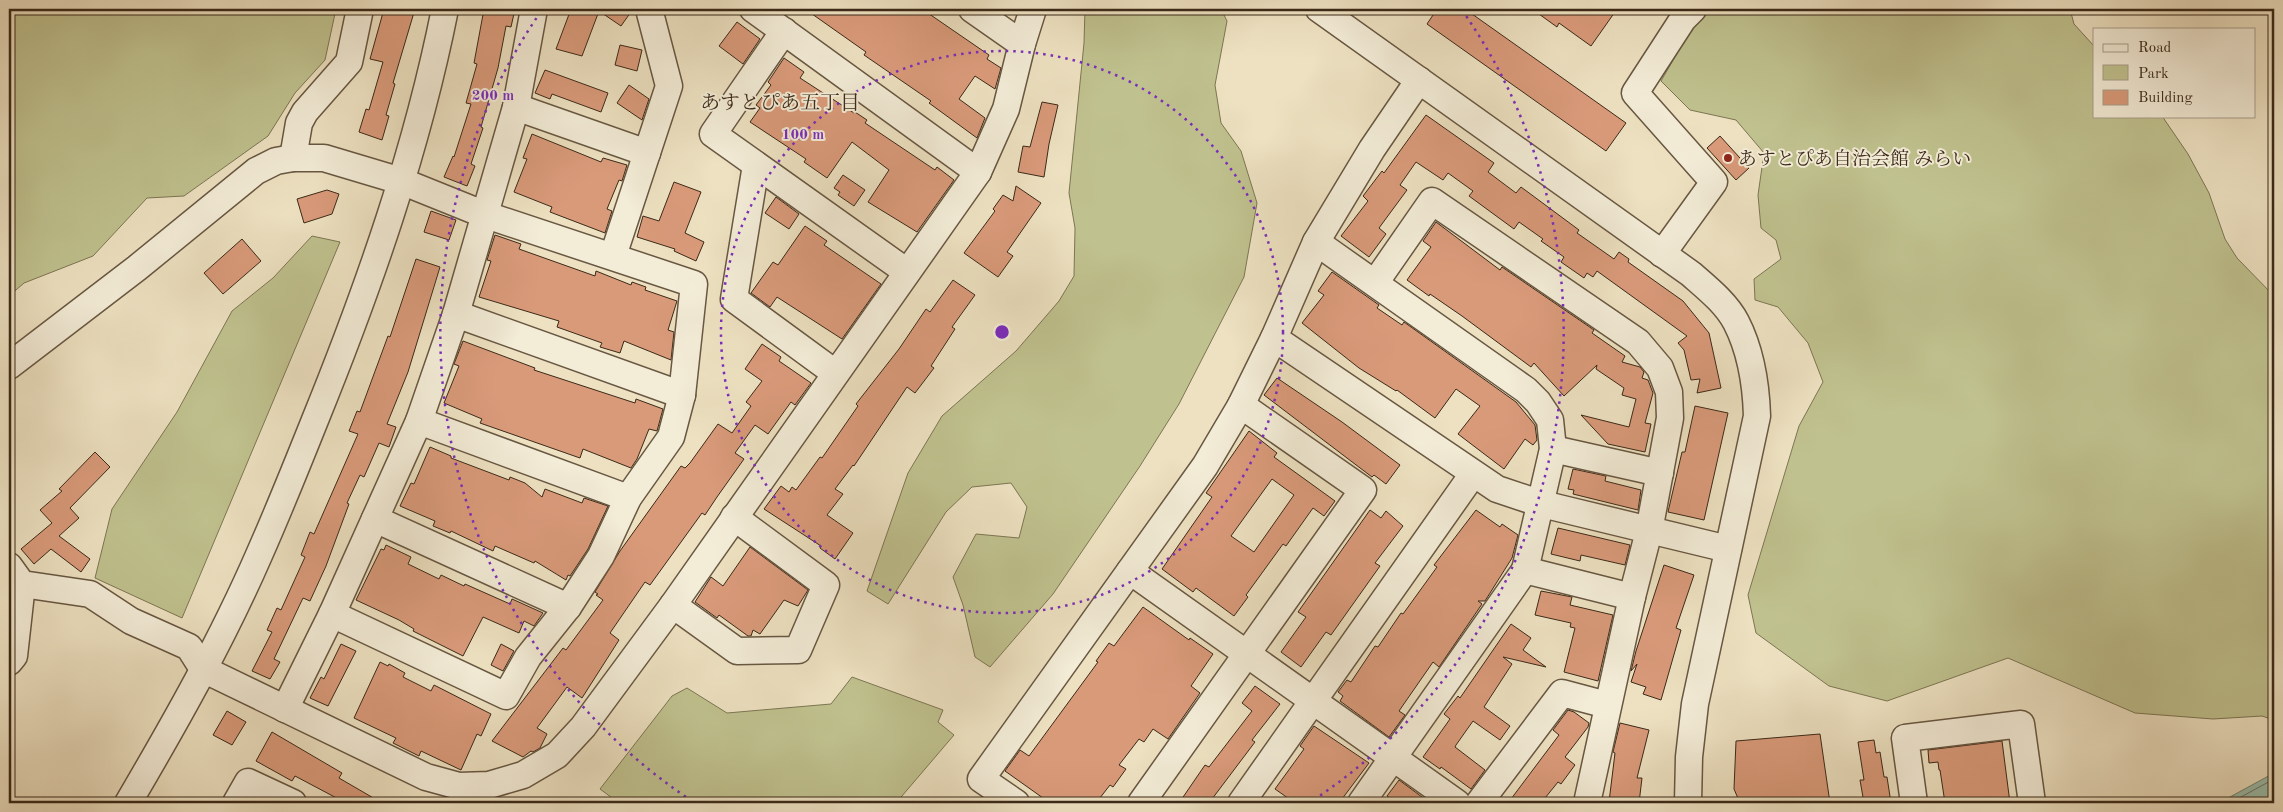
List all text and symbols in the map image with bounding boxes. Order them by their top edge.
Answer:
legend [2093,28,2256,118]
text: Road [2138,41,2172,56]
text: Park [2138,67,2169,82]
text: 200 m [472,89,514,104]
text: Building [2138,91,2193,106]
district label: あすとぴあ五丁目 [700,92,860,114]
text: 100 m [782,128,824,143]
place label: あすとぴあ自治会館 みらい [1738,148,1971,170]
marker: あすとぴあ自治会館 みらい [1722,152,1734,164]
centre of rings [993,323,1011,341]

